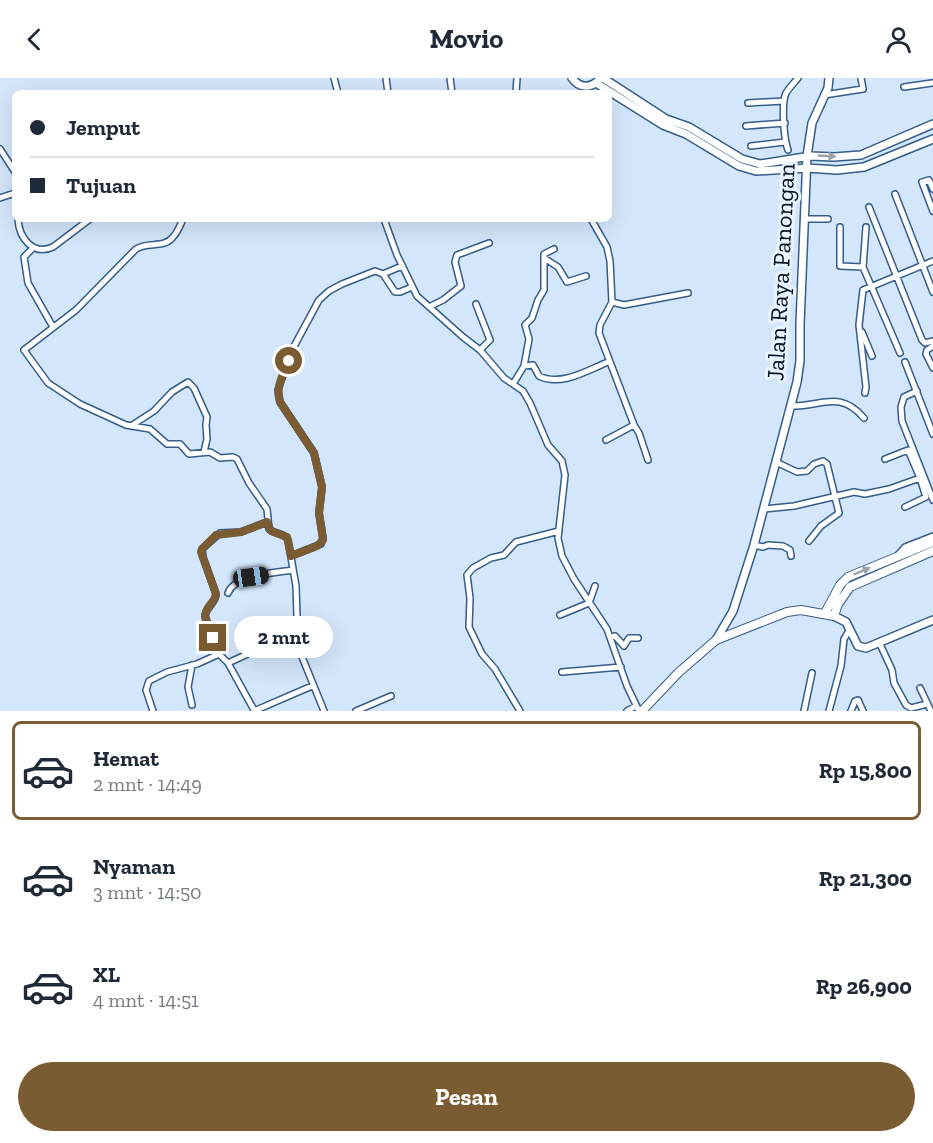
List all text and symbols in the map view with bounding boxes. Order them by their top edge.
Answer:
icon: back [18,23,51,56]
text: Movio [430,23,503,55]
icon: person [882,23,915,56]
text: Jemput [66,114,140,141]
one-way arrow [817,152,836,161]
street label: Jalan Raya Panongan [760,162,801,381]
text: Tujuan [66,172,136,199]
route start [275,347,302,374]
car [232,566,270,588]
one-way arrow [853,566,871,576]
callout: 2 mnt [234,617,333,659]
route end [199,624,226,651]
text: 2 mnt [258,625,309,649]
icon: car [21,744,75,798]
text: Hemat [93,745,159,772]
text: Rp 15,800 [819,757,912,784]
text: 2 mnt · 14:49 [93,772,202,796]
icon: car [21,852,75,906]
text: Nyaman [93,853,175,880]
text: Rp 21,300 [819,865,912,892]
text: 3 mnt · 14:50 [93,880,202,904]
icon: car [21,960,75,1014]
text: XL [93,961,120,988]
text: Rp 26,900 [816,973,912,1000]
text: 4 mnt · 14:51 [93,988,199,1012]
button: Pesan [18,1062,915,1131]

